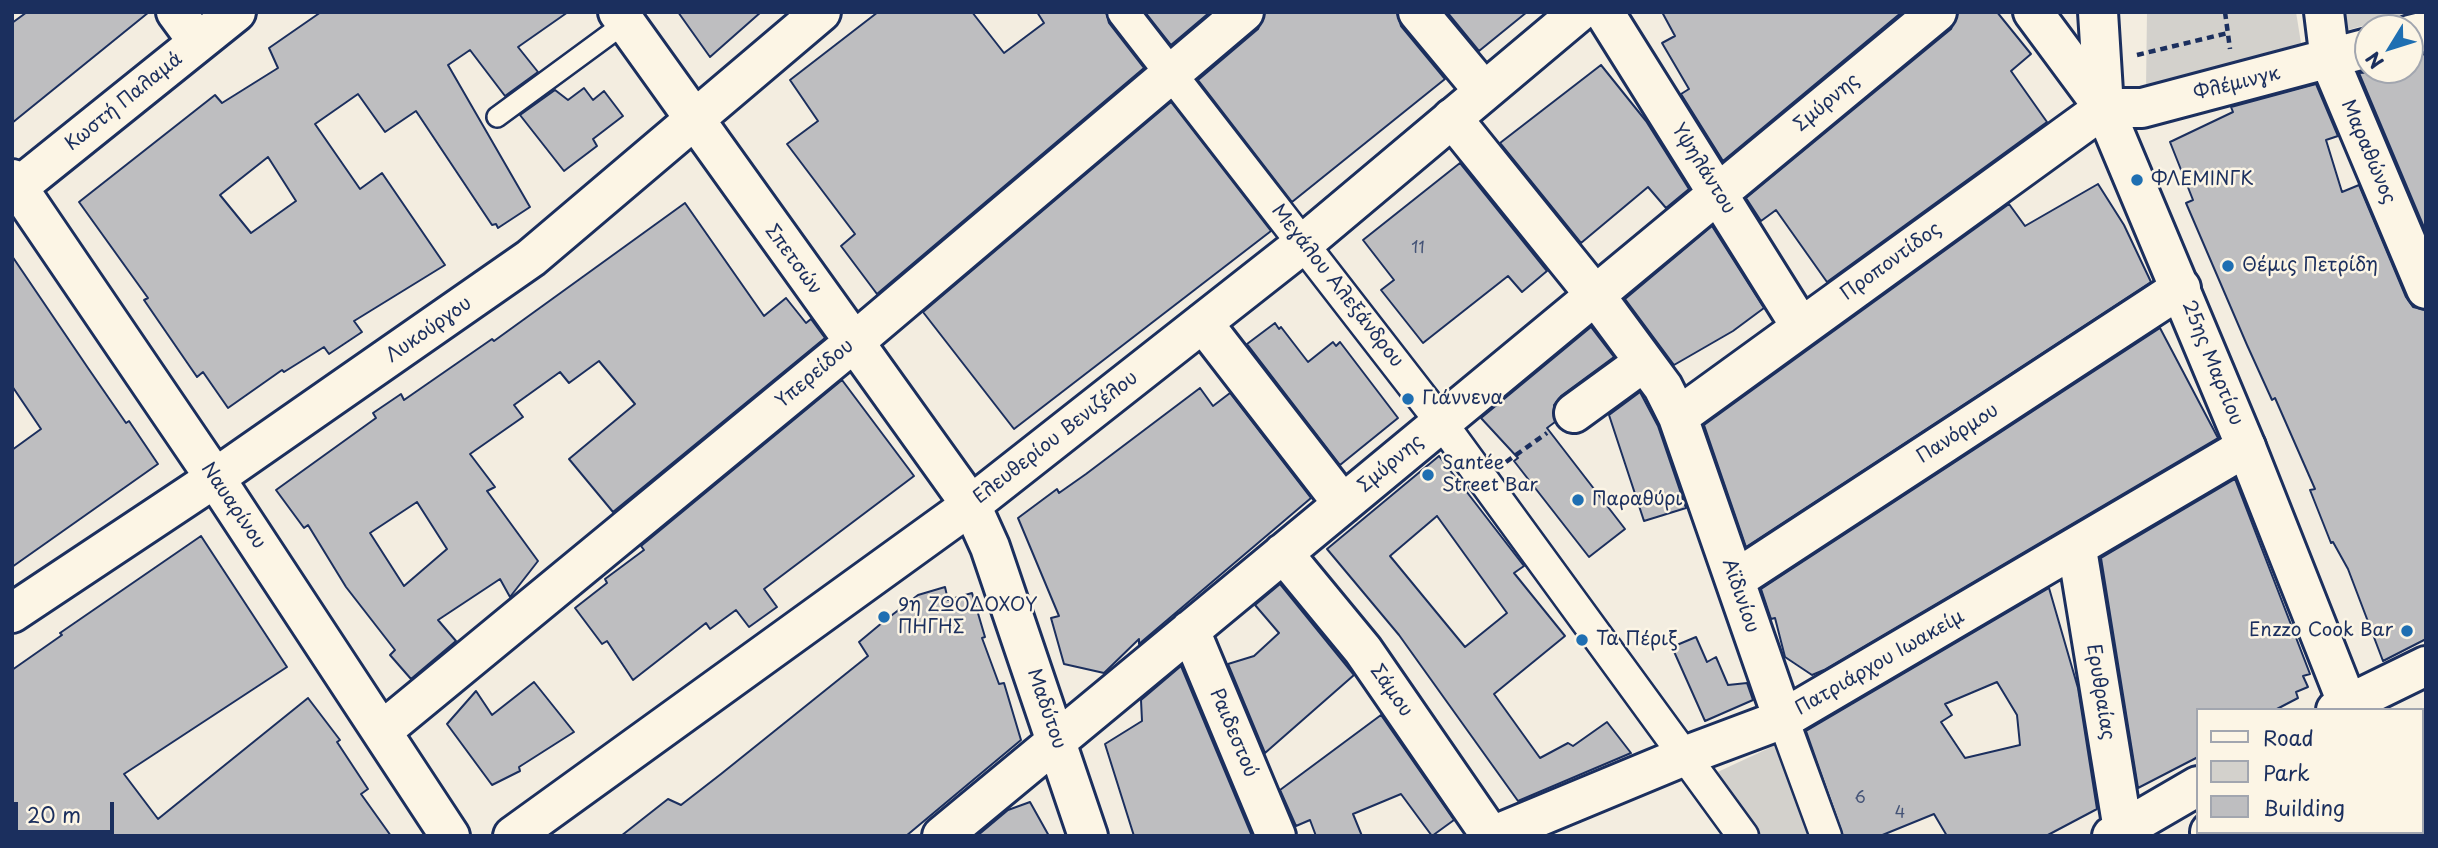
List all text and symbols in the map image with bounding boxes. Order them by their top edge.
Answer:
north arrow [2354,14,2424,84]
text: N [2358,46,2390,75]
street label: Κωστή Παλαμά [61,48,187,156]
street label: Φλέμινγκ [2191,62,2283,106]
street label: Σμύρνης [1790,69,1864,137]
street label: Μαραθώνος [2336,97,2400,207]
street label: Υψηλάντου [1666,119,1740,219]
place label: ΦΛΕΜΙΝΓΚ [2151,169,2254,191]
marker: ΦΛΕΜΙΝΓΚ [2129,172,2145,188]
street label: Μεγάλου Αλεξάνδρου [1266,200,1408,372]
street label: Προποντίδος [1836,218,1946,306]
street label: Σπετσών [760,220,826,300]
house number: 11 [1411,239,1425,259]
place label: Θέμις Πετρίδη [2242,255,2378,277]
marker: Θέμις Πετρίδη [2220,258,2236,274]
street label: Λυκούργου [382,292,476,368]
street label: 25ης Μαρτίου [2177,297,2247,429]
street label: Υπερείδου [771,335,859,413]
street label: Ελευθερίου Βενιζέλου [969,367,1143,509]
place label: Γιάννενα [1422,388,1503,410]
marker: Γιάννενα [1400,391,1416,407]
street label: Πανόρμου [1913,399,2003,469]
street label: Σμύρνης [1354,430,1428,498]
place label: Santée Street Bar [1442,453,1538,497]
street label: Ναυαρίνου [196,459,270,553]
marker: Santée Street Bar [1420,467,1436,483]
place label: Παραθύρι [1592,489,1683,511]
marker: Παραθύρι [1570,492,1586,508]
street label: Αϊδινίου [1717,556,1763,636]
place label: 9η ΖΩΟΔΟΧΟΥ ΠΗΓΗΣ [898,595,1037,639]
street label: Πατριάρχου Ιωακείμ [1791,605,1969,721]
marker: 9η ΖΩΟΔΟΧΟΥ ΠΗΓΗΣ [876,609,892,625]
place label: Enzzo Cook Bar [2249,620,2393,642]
marker: Enzzo Cook Bar [2399,623,2415,639]
place label: Τα Πέριξ [1596,629,1678,651]
marker: Τα Πέριξ [1574,632,1590,648]
street label: Ερυθραίας [2081,642,2119,742]
street label: Σάμου [1365,661,1417,721]
street label: Μαδύτου [1022,666,1070,752]
street label: Ραιδεστού [1204,685,1262,781]
legend [2196,708,2424,834]
text: Road [2263,721,2314,753]
text: Park [2263,756,2310,788]
scale bar [18,788,117,832]
house number: 6 [1854,789,1866,809]
text: Building [2263,791,2345,823]
text: 20 m [27,798,81,830]
house number: 4 [1895,804,1905,824]

